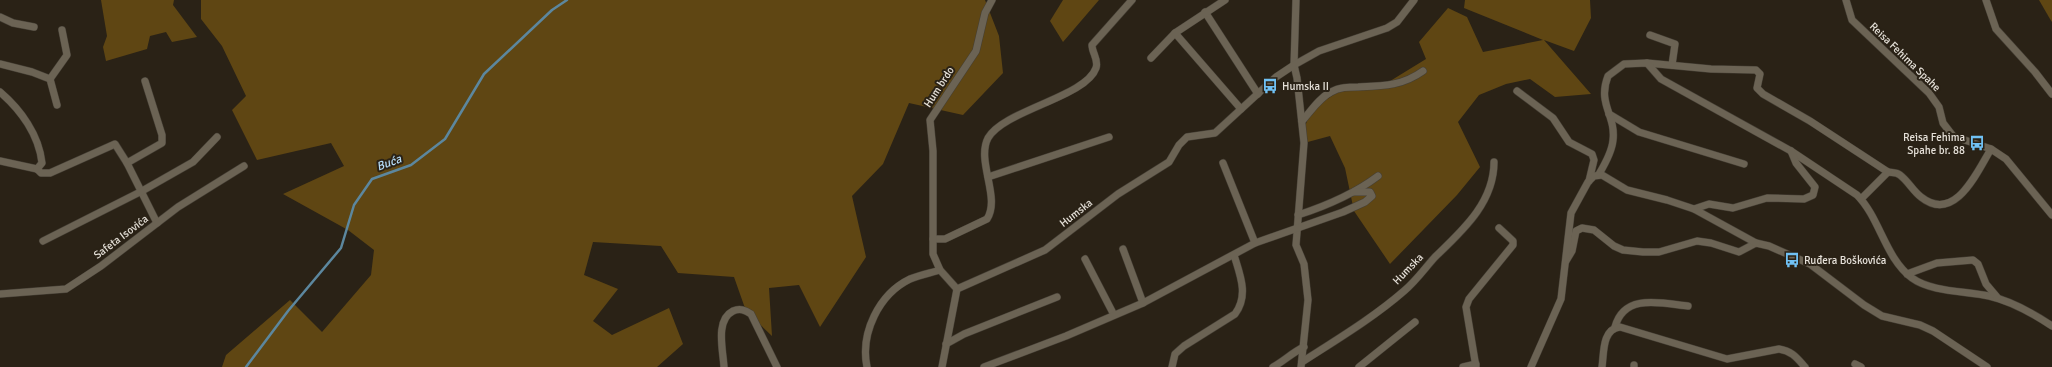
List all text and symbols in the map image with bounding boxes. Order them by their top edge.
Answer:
street label: Reisa Fehima Spahe [1867,20,1943,94]
street label: Hum brdo [921,64,957,110]
bus stop icon: Humska II [1261,77,1279,95]
place label: Humska II [1282,80,1329,93]
place label: Reisa Fehima Spahe br. 88 [1903,131,1965,157]
bus stop icon: Reisa Fehima Spahe br. 88 [1968,134,1986,152]
water label: Buća [374,151,404,174]
street label: Humska [1057,196,1095,230]
street label: Safeta Isovića [91,212,151,262]
street label: Humska [1390,250,1426,287]
bus stop icon: Ruđera Boškovića [1783,251,1801,269]
place label: Ruđera Boškovića [1804,254,1887,267]

